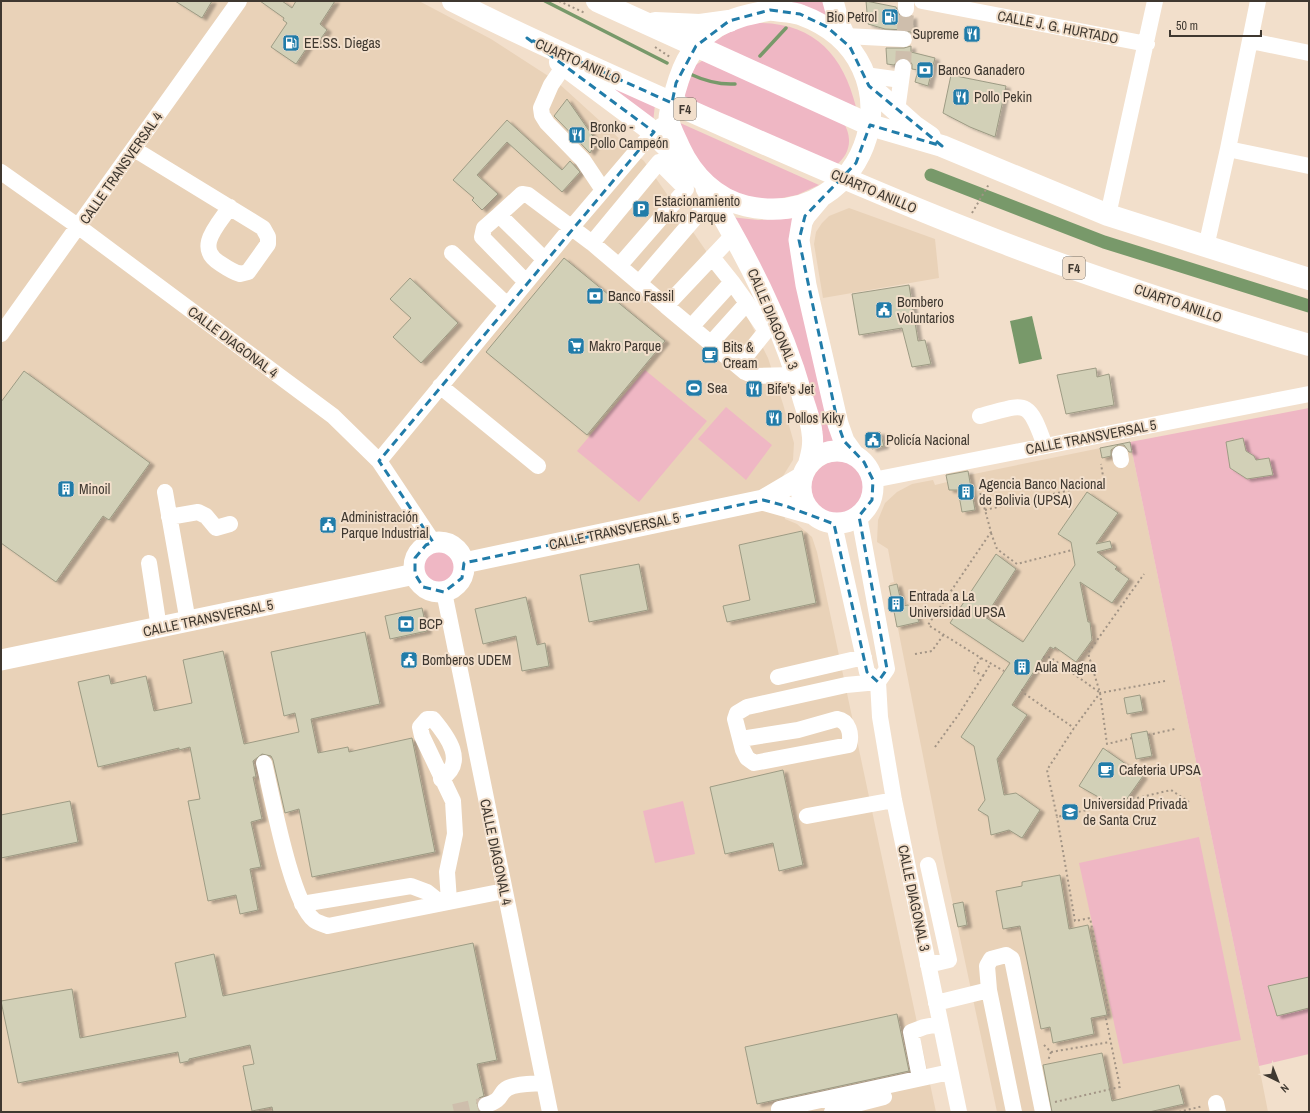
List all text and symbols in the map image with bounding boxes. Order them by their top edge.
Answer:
street label: CALLE J. G. HURTADO [996,6,1120,48]
fuel station icon: Bio Petrol [880,7,900,27]
place label: Bio Petrol [827,8,877,26]
scale bar [1170,12,1261,38]
text: 50 m [1176,18,1198,34]
restaurant icon: Supreme [962,24,982,44]
place label: Supreme [912,25,959,43]
fuel station icon: EE.SS. Diegas [281,33,301,53]
place label: EE.SS. Diegas [304,34,381,52]
street label: CUARTO ANILLO [533,34,624,88]
bank icon: Banco Ganadero [915,60,935,80]
place label: Banco Ganadero [938,61,1025,79]
restaurant icon: Pollo Pekin [951,87,971,107]
place label: Pollo Pekin [974,88,1032,106]
road number: F4 [674,98,696,120]
street label: CALLE TRANSVERSAL 4 [76,108,167,228]
place label: Bronko - Pollo Campeón [590,118,668,152]
restaurant icon: Bronko - Pollo Campeón [567,125,587,145]
street label: CUARTO ANILLO [828,165,920,217]
place label: Estacionamiento Makro Parque [654,192,740,226]
parking icon: Estacionamiento Makro Parque [631,199,651,219]
road number: F4 [1063,257,1085,279]
street label: CALLE DIAGONAL 3 [744,266,802,372]
street label: CUARTO ANILLO [1132,280,1224,326]
bank icon: Banco Fassil [585,286,605,306]
place label: Banco Fassil [608,287,674,305]
place label: Bombero Voluntarios [897,293,955,327]
public building icon: Bombero Voluntarios [874,300,894,320]
street label: CALLE DIAGONAL 4 [184,302,282,382]
supermarket icon: Makro Parque [566,336,586,356]
place label: Makro Parque [589,337,661,355]
place label: Bits & Cream [723,338,757,372]
cafe icon: Bits & Cream [700,345,720,365]
sports icon: Sea [684,378,704,398]
place label: Sea [707,379,728,397]
restaurant icon: Bife's Jet [744,379,764,399]
place label: Bife's Jet [767,380,814,398]
restaurant icon: Pollos Kiky [764,408,784,428]
place label: Pollos Kiky [787,409,844,427]
street label: CALLE TRANSVERSAL 5 [1024,416,1158,458]
public building icon: Policía Nacional [863,430,883,450]
place label: Policía Nacional [886,431,970,449]
place label: Agencia Banco Nacional de Bolivia (UPSA) [978,475,1105,509]
building icon: Minoil [56,479,76,499]
place label: Minoil [79,480,110,498]
building icon: Agencia Banco Nacional de Bolivia (UPSA) [956,482,976,502]
place label: Administración Parque Industrial [340,508,428,542]
street label: CALLE TRANSVERSAL 5 [547,508,681,554]
public building icon: Administración Parque Industrial [318,515,338,535]
place label: Entrada a La Universidad UPSA [909,587,1006,621]
building icon: Entrada a La Universidad UPSA [886,594,906,614]
street label: CALLE TRANSVERSAL 5 [141,595,275,641]
bank icon: BCP [396,614,416,634]
place label: BCP [419,615,443,633]
public building icon: Bomberos UDEM [399,650,419,670]
place label: Bomberos UDEM [422,651,511,669]
building icon: Aula Magna [1012,657,1032,677]
place label: Aula Magna [1034,658,1097,676]
cafe icon: Cafeteria UPSA [1096,760,1116,780]
place label: Cafeteria UPSA [1119,761,1201,779]
place label: Universidad Privada de Santa Cruz [1083,795,1188,829]
street label: CALLE DIAGONAL 4 [476,797,516,907]
school or university icon: Universidad Privada de Santa Cruz [1060,802,1080,822]
street label: CALLE DIAGONAL 3 [894,843,934,953]
north arrow [1258,1061,1298,1101]
text: N [1278,1081,1292,1096]

